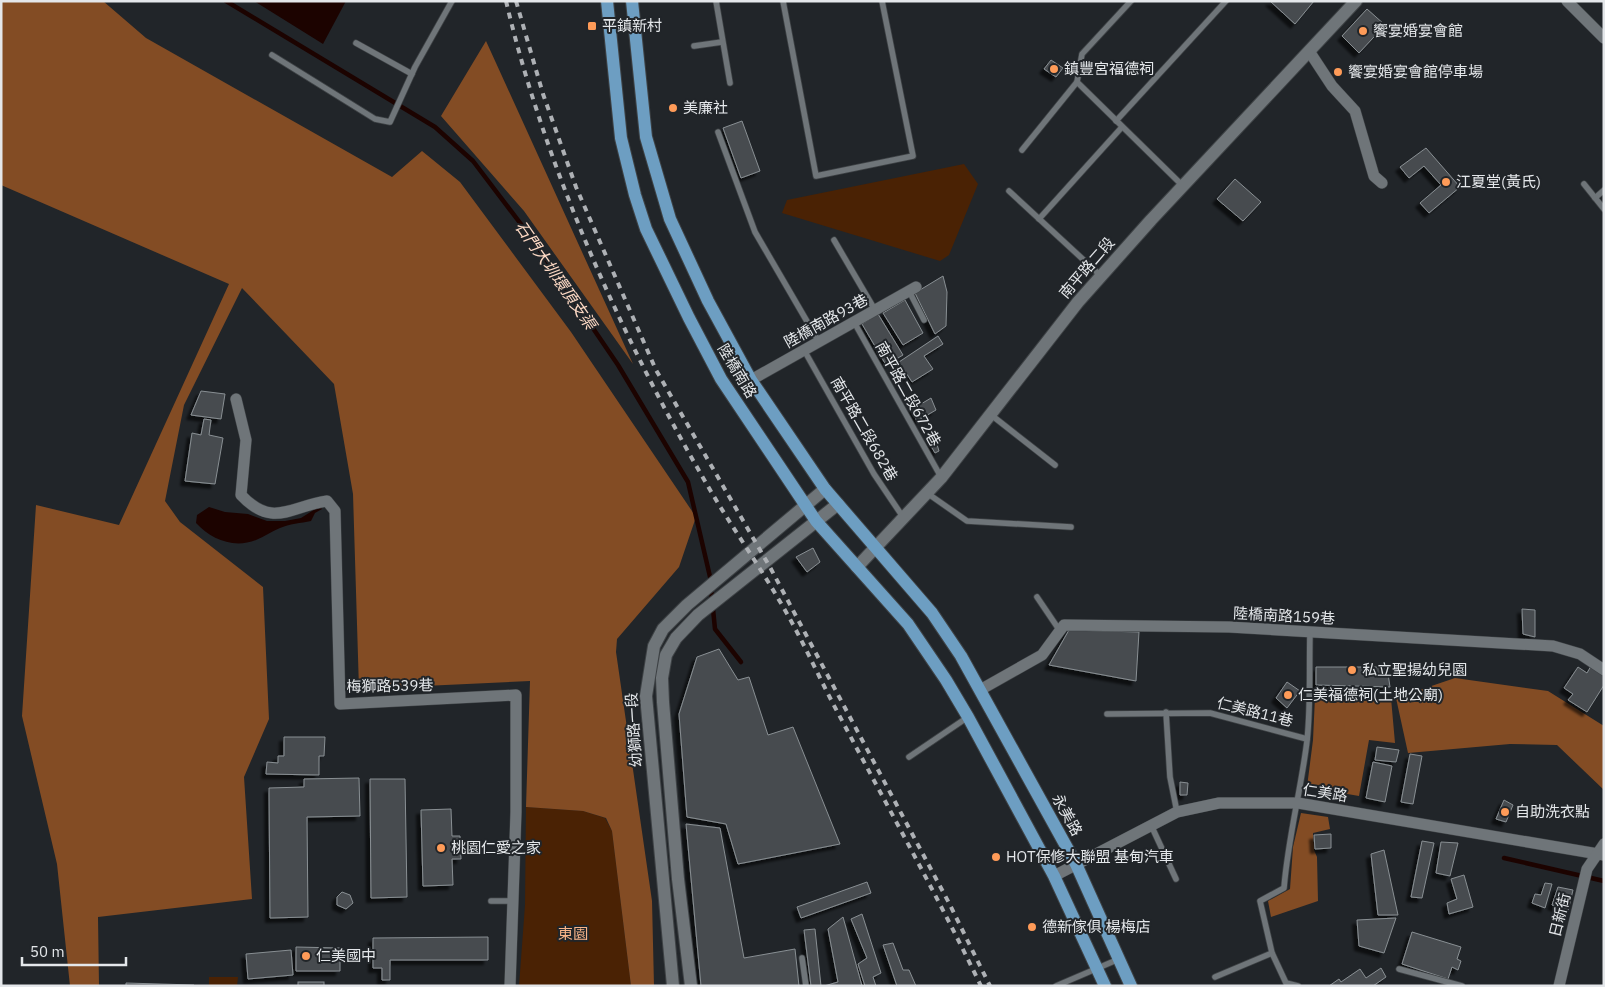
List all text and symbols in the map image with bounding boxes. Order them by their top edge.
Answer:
place label: 平鎮新村 [602,16,662,35]
marker: 平鎮新村 [586,20,598,32]
place label: 饗宴婚宴會館 [1373,21,1463,40]
marker: 饗宴婚宴會館 [1357,25,1369,37]
place label: 鎮豐宮福德祠 [1064,59,1154,78]
place label: 饗宴婚宴會館停車場 [1348,62,1483,81]
marker: 鎮豐宮福德祠 [1048,63,1060,75]
marker: 饗宴婚宴會館停車場 [1332,66,1344,78]
place label: 美廉社 [683,98,728,117]
marker: 美廉社 [667,102,679,114]
place label: 江夏堂(黃氏) [1456,172,1541,191]
marker: 江夏堂(黃氏) [1440,176,1452,188]
water label: 石門大圳環頂支渠 [511,217,602,335]
street label: 南平路二段 [1055,233,1118,302]
street label: 陸橋南路93巷 [780,290,871,351]
street label: 南平路二段672巷 [872,338,945,450]
street label: 陸橋南路 [714,340,761,401]
street label: 南平路二段682巷 [827,373,902,484]
street label: 陸橋南路159巷 [1233,603,1335,628]
place label: 私立聖揚幼兒園 [1362,660,1467,679]
marker: 私立聖揚幼兒園 [1346,664,1358,676]
street label: 梅獅路539巷 [346,675,434,696]
place label: 仁美福德祠(土地公廟) [1298,685,1443,704]
marker: 仁美福德祠(土地公廟) [1282,689,1294,701]
street label: 幼獅路一段 [621,692,646,768]
street label: 仁美路11巷 [1215,693,1295,730]
street label: 仁美路 [1301,780,1349,805]
street label: 永美路 [1048,790,1087,839]
place label: 自助洗衣點 [1515,802,1590,821]
marker: 自助洗衣點 [1499,806,1511,818]
place label: 桃園仁愛之家 [451,838,541,857]
marker: 桃園仁愛之家 [435,842,447,854]
place label: HOT保修大聯盟 基甸汽車 [1006,847,1174,866]
marker: HOT保修大聯盟 基甸汽車 [990,851,1002,863]
street label: 日新街 [1545,891,1574,939]
place label: 德新傢俱 楊梅店 [1042,917,1151,936]
marker: 德新傢俱 楊梅店 [1026,921,1038,933]
park label: 東園 [558,924,588,943]
scale bar [22,934,126,966]
text: 50 m [30,942,65,961]
place label: 仁美國中 [316,946,376,965]
marker: 仁美國中 [300,950,312,962]

